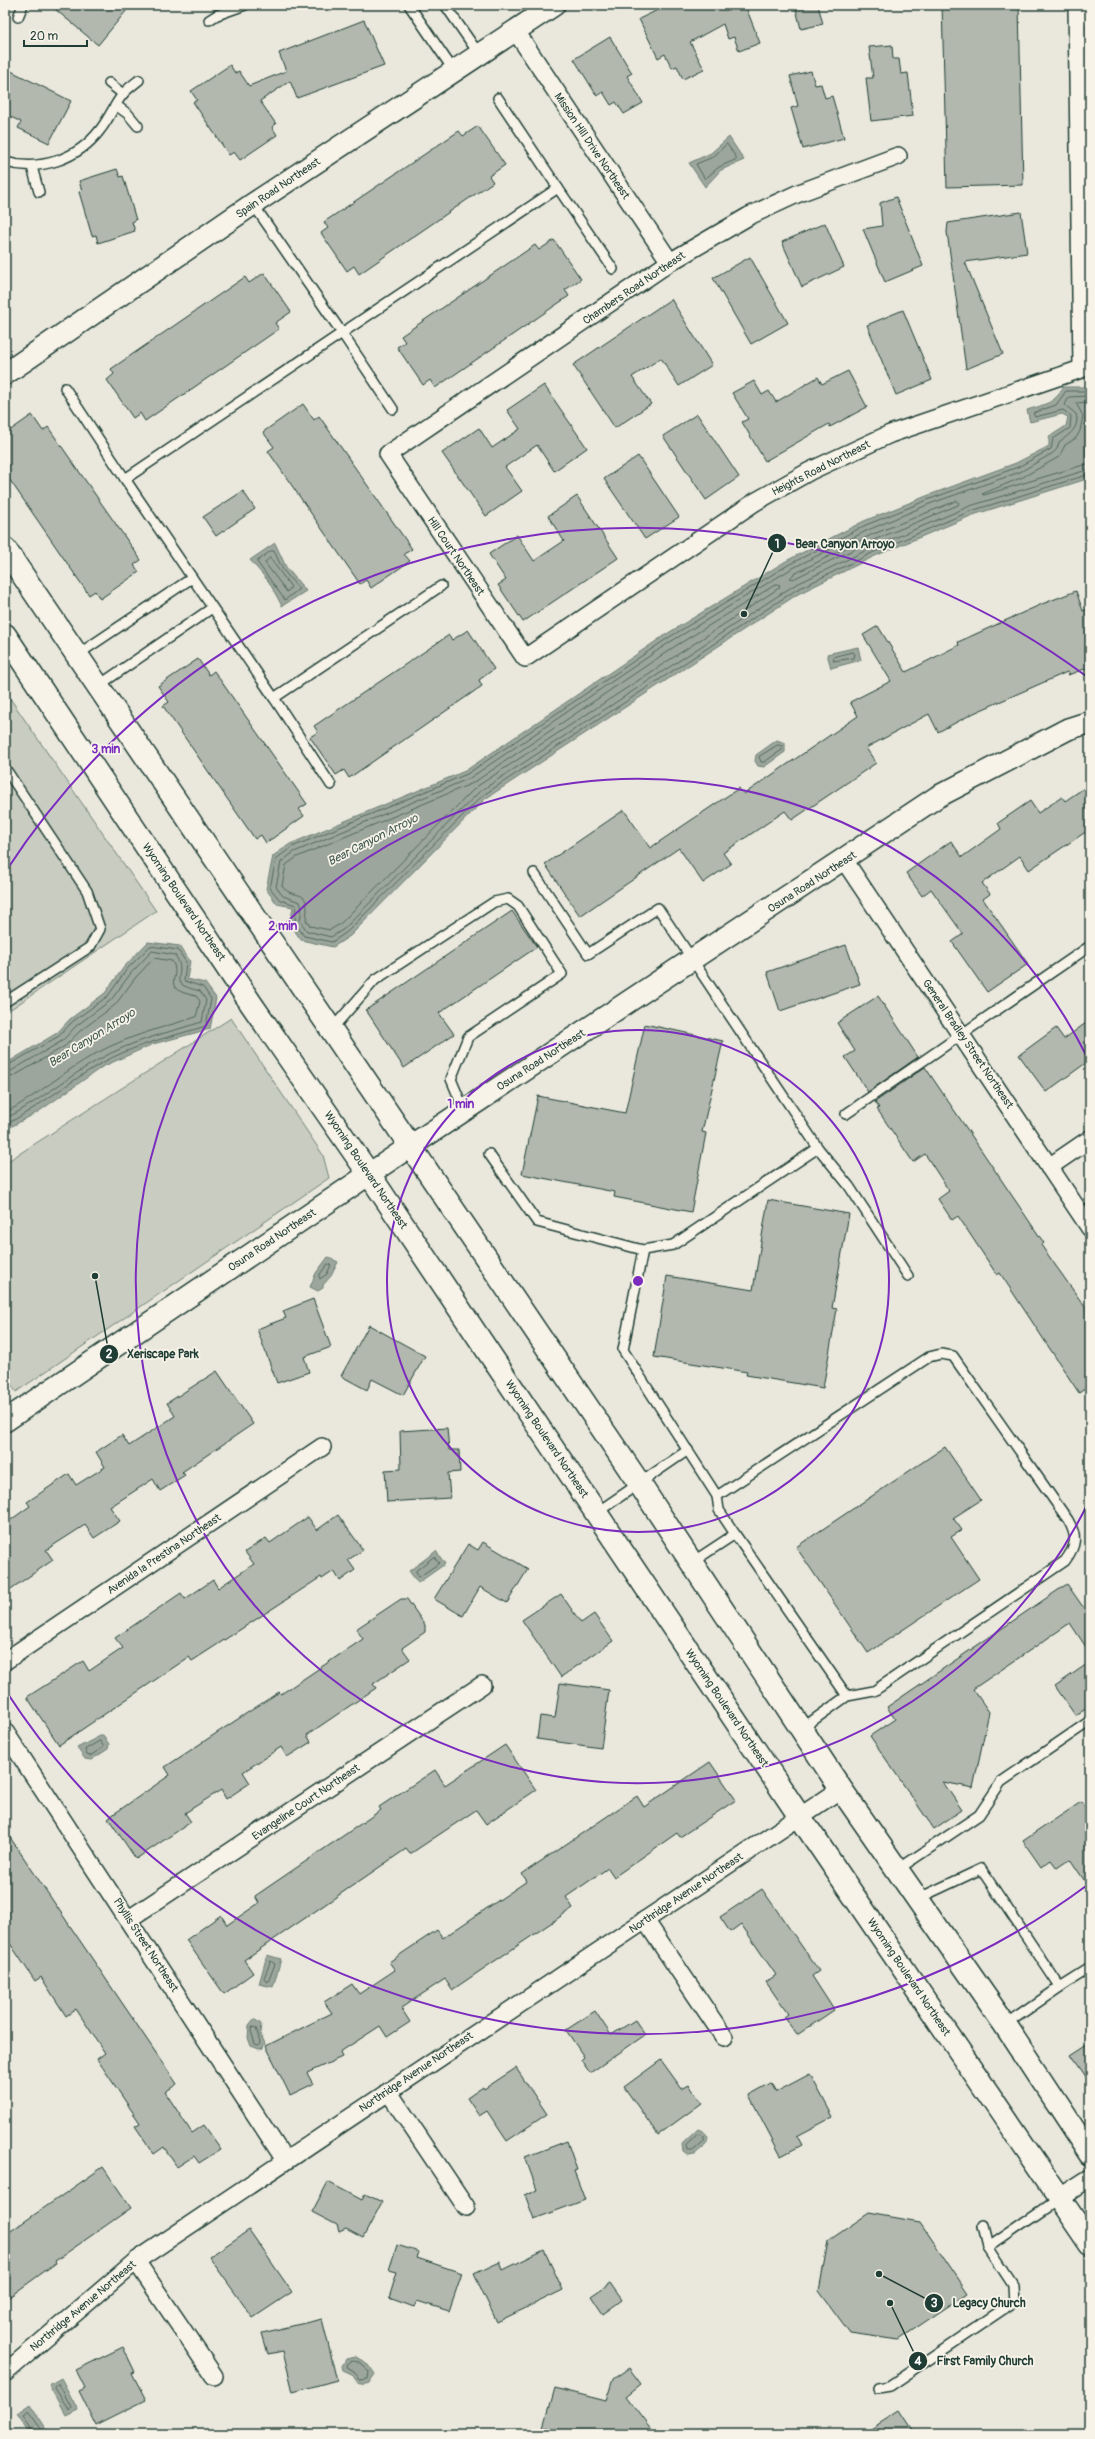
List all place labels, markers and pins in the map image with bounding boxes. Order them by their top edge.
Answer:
callout: Bear Canyon Arroyo [767,531,902,555]
centre of rings [631,1274,645,1288]
callout: Xeriscape Park [99,1342,207,1366]
callout: Legacy Church [924,2291,1034,2315]
callout: First Family Church [908,2349,1041,2373]

